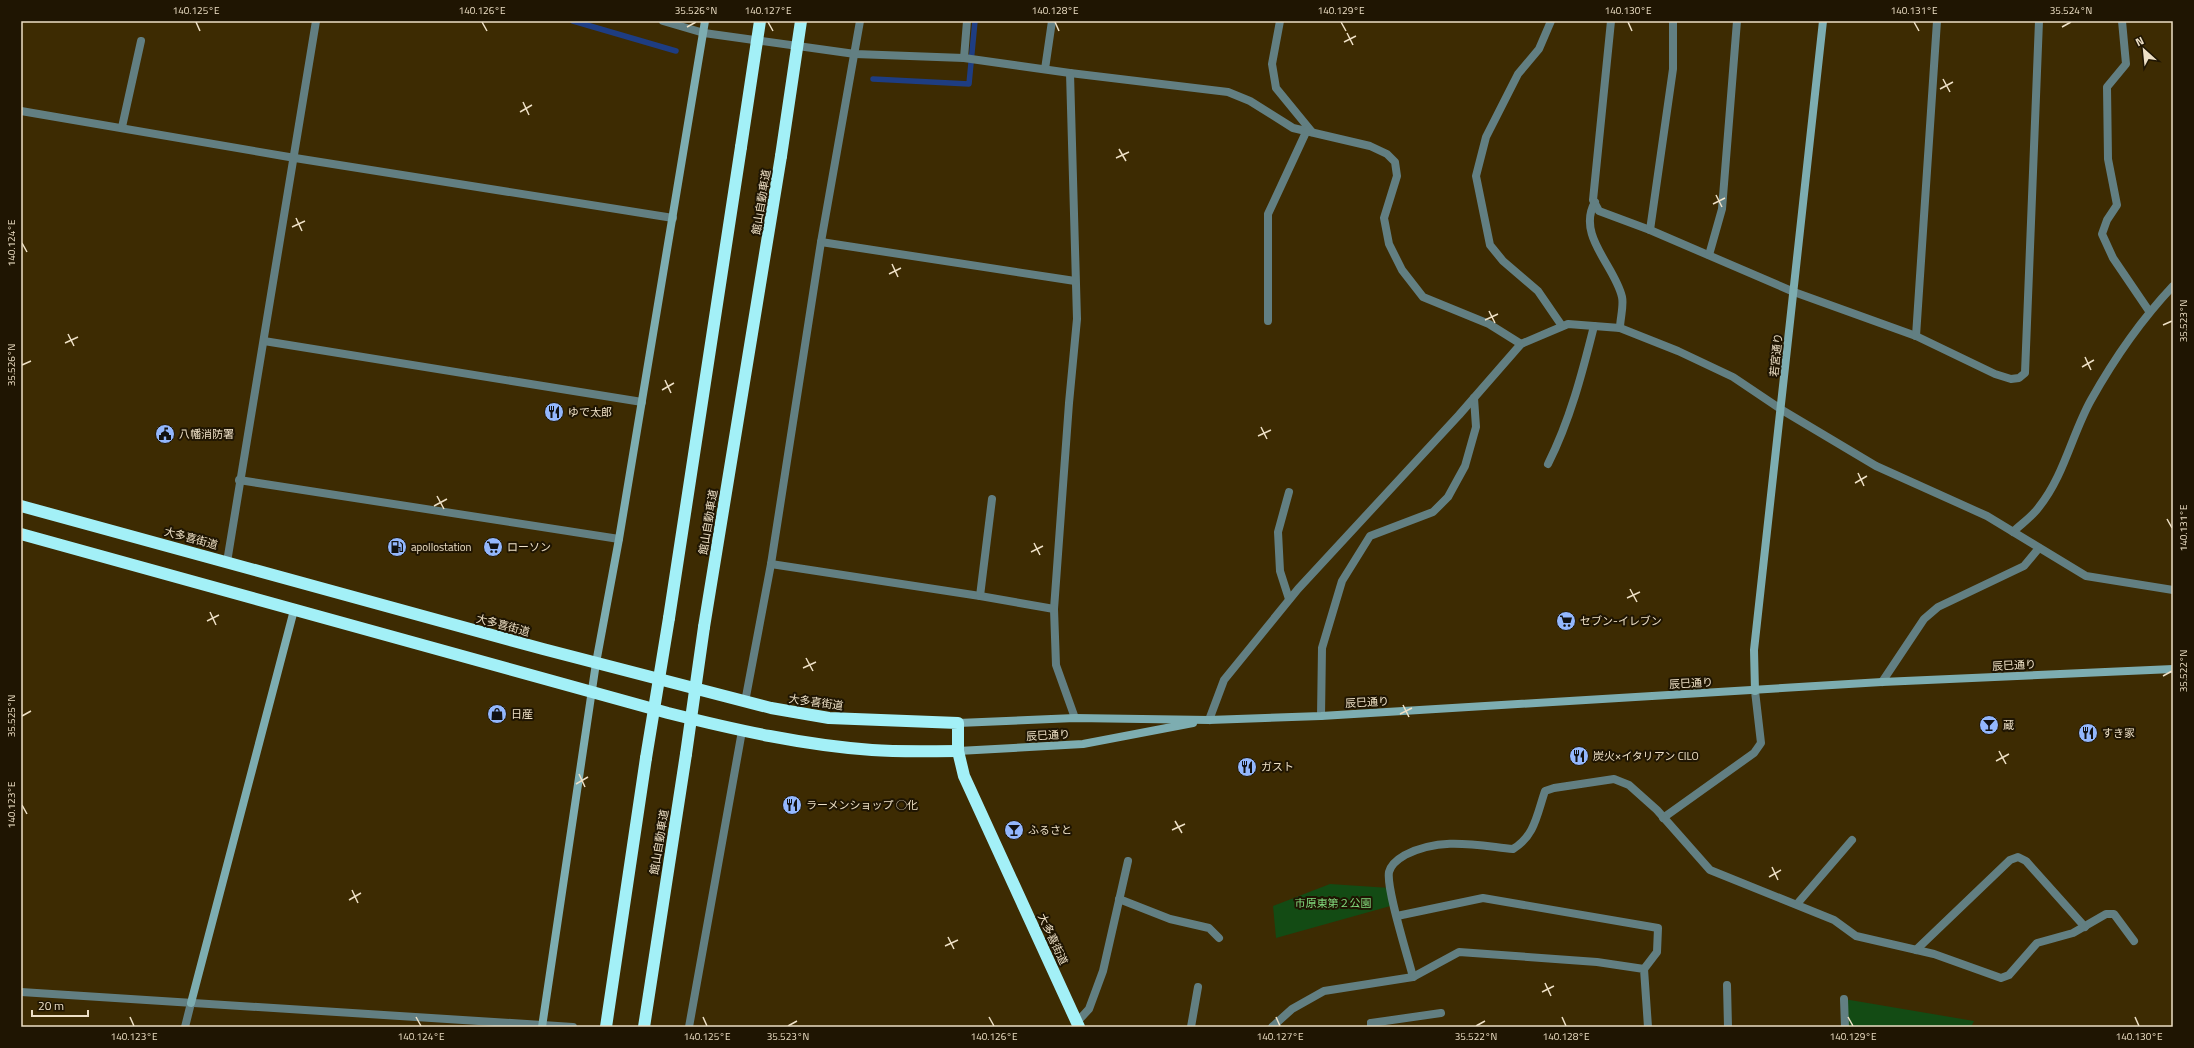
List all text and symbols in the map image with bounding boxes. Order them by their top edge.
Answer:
text: 140.125°E [173,3,220,18]
text: 140.126°E [459,3,506,18]
text: 35.526°N [675,3,717,18]
text: 140.127°E [745,3,792,18]
text: 140.128°E [1032,3,1079,18]
text: 140.129°E [1318,3,1365,18]
text: 140.130°E [1605,3,1652,18]
text: 140.131°E [1891,3,1938,18]
text: 35.524°N [2050,3,2092,18]
north arrow [2124,30,2164,70]
text: N [2132,32,2146,50]
street label: 館山自動車道 [748,168,774,236]
text: 140.124°E [4,219,19,266]
text: 35.523°N [2176,300,2191,342]
street label: 若宮通り [1766,332,1786,378]
text: 35.526°N [4,344,19,386]
restaurant icon: ゆで太郎 [543,401,565,423]
place label: ゆで太郎 [568,404,612,420]
public building icon: 八幡消防署 [154,423,176,445]
place label: 八幡消防署 [179,426,234,442]
street label: 館山自動車道 [695,488,721,556]
text: 140.131°E [2176,504,2191,551]
street label: 大多喜街道 [162,523,220,553]
fuel station icon: apollostation [386,536,408,558]
supermarket icon: ローソン [482,536,504,558]
place label: apollostation [411,539,472,555]
place label: ローソン [507,539,551,555]
street label: 大多喜街道 [474,610,532,640]
supermarket icon: セブン-イレブン [1555,610,1577,632]
place label: セブン-イレブン [1580,613,1662,629]
text: 35.522°N [2176,650,2191,692]
street label: 辰巳通り [1992,656,2036,674]
street label: 辰巳通り [1669,674,1713,692]
street label: 大多喜街道 [788,690,844,714]
street label: 辰巳通り [1345,693,1389,711]
text: 35.525°N [4,695,19,737]
shop icon: 日産 [486,703,508,725]
place label: 日産 [511,706,533,722]
bar icon: 蔵 [1978,714,2000,736]
place label: 蔵 [2003,717,2014,733]
restaurant icon: すき家 [2077,722,2099,744]
place label: すき家 [2102,725,2135,741]
street label: 辰巳通り [1026,726,1070,744]
restaurant icon: 炭火×イタリアン CILO [1568,745,1590,767]
place label: 炭火×イタリアン CILO [1593,748,1699,764]
restaurant icon: ガスト [1236,756,1258,778]
place label: ガスト [1261,759,1294,775]
text: 140.123°E [4,781,19,828]
restaurant icon: ラーメンショップ ◯化 [781,794,803,816]
place label: ラーメンショップ ◯化 [806,797,918,813]
street label: 館山自動車道 [646,808,672,876]
bar icon: ふるさと [1003,819,1025,841]
place label: ふるさと [1028,822,1072,838]
park label: 市原東第２公園 [1295,895,1372,911]
street label: 大多喜街道 [1034,911,1072,967]
scale bar [32,992,88,1018]
text: 20 m [38,996,64,1015]
text: 140.123°E [111,1029,158,1044]
text: 140.124°E [398,1029,445,1044]
text: 140.125°E [684,1029,731,1044]
text: 35.523°N [767,1029,809,1044]
text: 140.126°E [971,1029,1018,1044]
text: 140.127°E [1257,1029,1304,1044]
text: 35.522°N [1455,1029,1497,1044]
text: 140.128°E [1543,1029,1590,1044]
text: 140.129°E [1830,1029,1877,1044]
text: 140.130°E [2116,1029,2163,1044]

